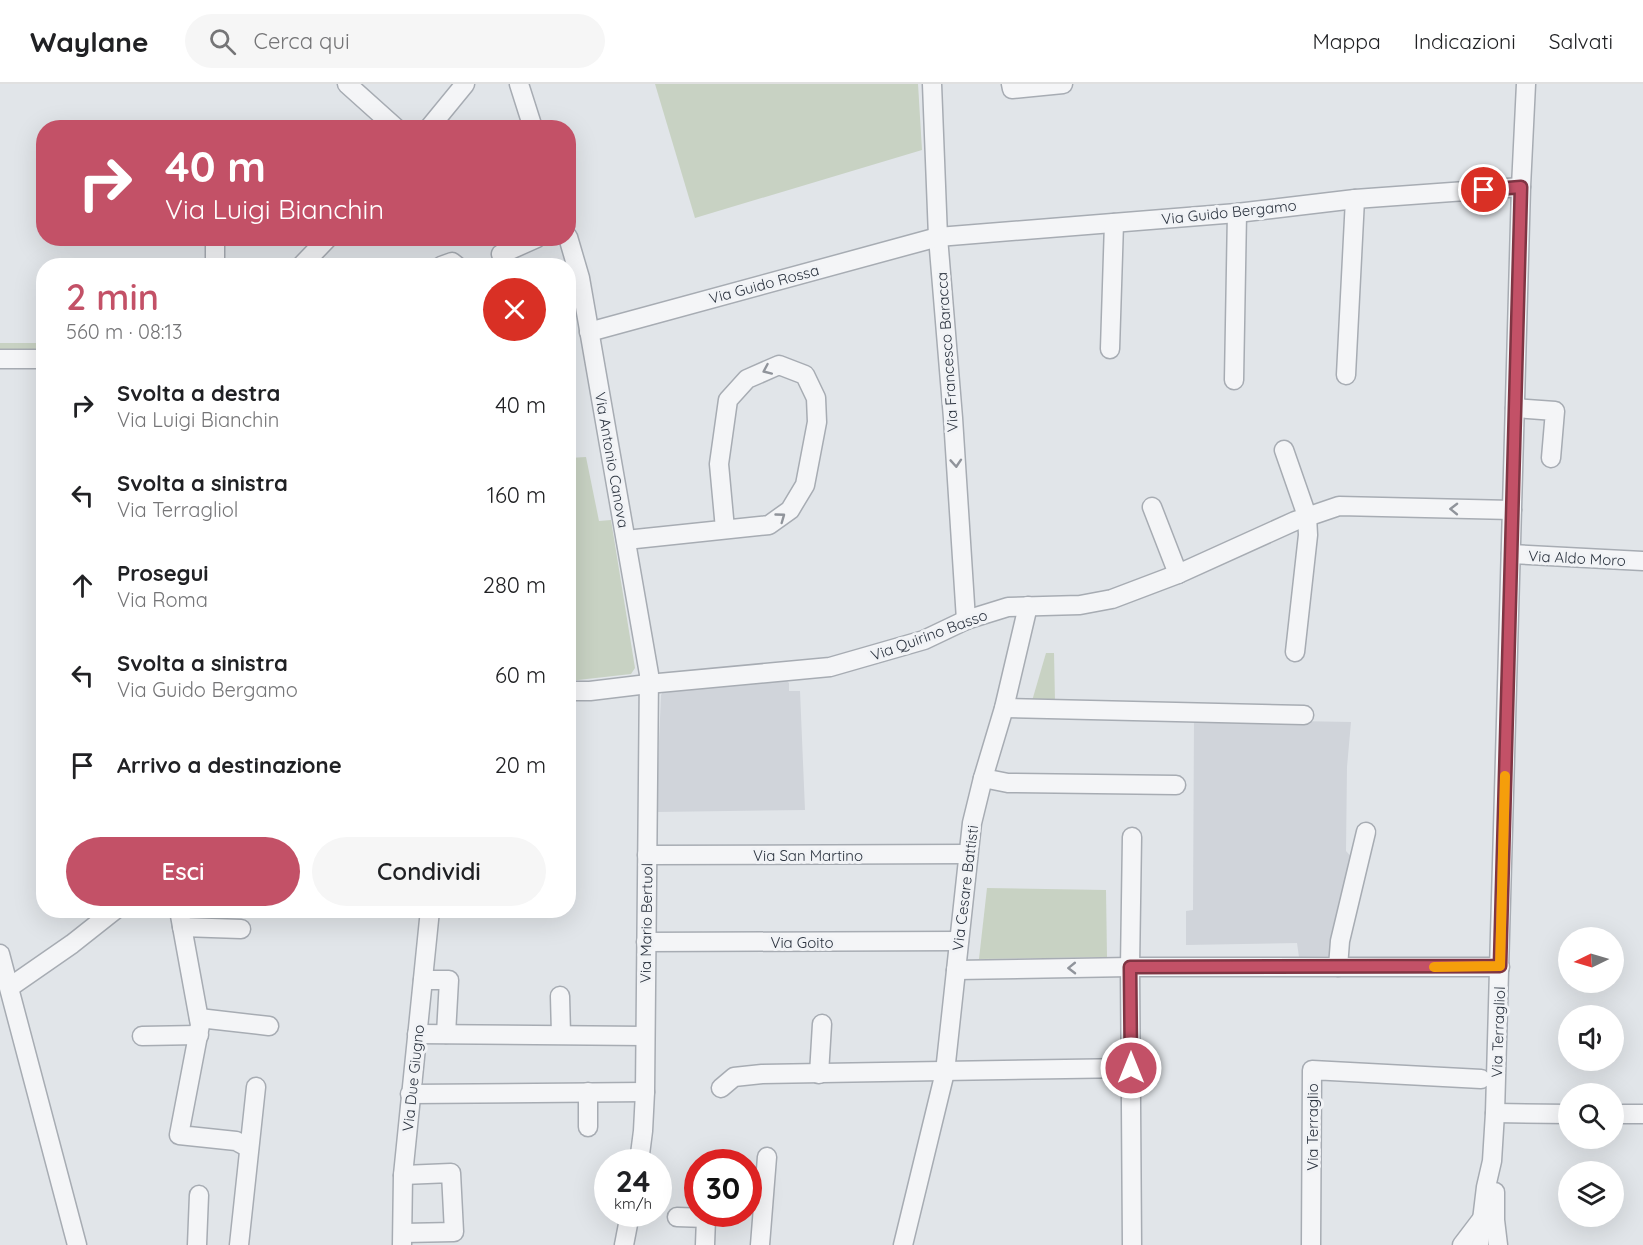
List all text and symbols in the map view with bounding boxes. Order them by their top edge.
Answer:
search box [185,14,605,68]
text: Waylane [30,24,149,59]
icon: search [206,25,239,58]
text: Cerca qui [254,27,350,55]
text: Mappa [1312,28,1381,54]
text: Indicazioni [1414,28,1516,54]
text: Salvati [1549,28,1613,54]
text: 40 m [165,140,266,193]
icon: right [66,144,144,222]
pin [1458,164,1509,215]
icon: arrive [1467,173,1500,206]
text: Via Luigi Bianchin [165,192,384,226]
street label: Via Guido Bergamo [1161,195,1297,229]
street label: Via Guido Rossa [707,260,821,308]
street label: Via Francesco Baracca [932,271,962,433]
text: 2 min [66,274,159,319]
button: close [483,278,546,341]
text: 560 m · 08:13 [66,319,182,344]
one-way arrow [763,363,774,375]
text: Svolta a destra [117,379,280,407]
icon: right [66,389,99,422]
text: 40 m [495,391,546,419]
street label: Via Antonio Canova [591,391,633,529]
text: Via Luigi Bianchin [117,407,279,432]
one-way arrow [949,458,962,467]
text: Svolta a sinistra [117,469,288,497]
icon: left [66,479,99,512]
text: 160 m [487,481,546,509]
text: Via Terragliol [117,497,238,522]
one-way arrow [1449,503,1458,515]
one-way arrow [774,513,785,524]
street label: Via Aldo Moro [1528,546,1626,570]
text: Prosegui [117,559,209,587]
icon: ahead [66,569,99,602]
text: 280 m [483,571,546,599]
text: Via Roma [117,587,208,612]
street label: Via Quirino Basso [868,605,990,665]
text: Svolta a sinistra [117,649,288,677]
icon: left [66,659,99,692]
text: 60 m [495,661,546,689]
text: Via Guido Bergamo [117,677,298,702]
icon: arrive [66,749,99,782]
text: Arrivo a destinazione [117,751,342,779]
text: 20 m [495,751,546,779]
street label: Via Cesare Battisti [948,824,982,952]
button: Esci [66,837,300,906]
button: Condividi [312,837,546,906]
street label: Via San Martino [753,846,863,865]
street label: Via Mario Bertuol [635,863,657,983]
north arrow [1558,927,1624,993]
map controls [1558,927,1624,1227]
street label: Via Goito [770,933,834,952]
one-way arrow [1067,962,1076,974]
street label: Via Terragliol [1487,986,1509,1078]
button: sound [1558,1005,1624,1071]
street label: Via Due Giugno [398,1024,428,1132]
position arrow [1099,1036,1163,1100]
street label: Via Terraglio [1303,1083,1322,1171]
button: search [1558,1083,1624,1149]
speed limit sign: 30 [684,1149,762,1227]
button: layers [1558,1161,1624,1227]
text: 24 [616,1162,650,1200]
text: km/h [614,1194,652,1213]

